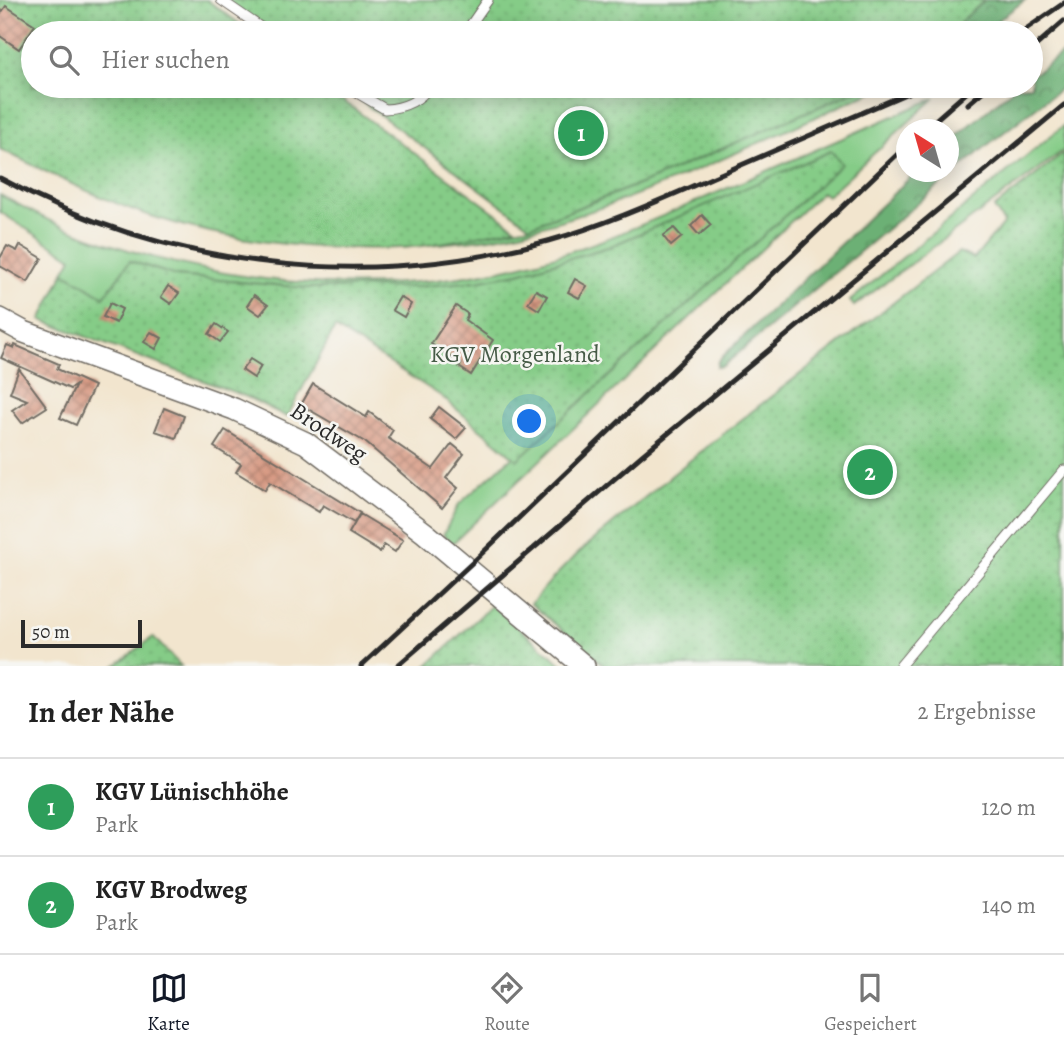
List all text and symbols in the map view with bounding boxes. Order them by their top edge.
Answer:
search box [21,21,1043,98]
icon: search [45,41,83,79]
text: Hier suchen [101,42,230,77]
pin: 1 [558,107,604,159]
north arrow [896,119,959,182]
park label: KGV Morgenland [430,338,600,370]
street label: Brodweg [284,394,374,470]
your location [512,404,546,438]
pin: 2 [847,446,893,498]
scale bar [21,617,142,649]
text: 50 m [32,619,70,645]
text: In der Nähe [28,692,174,732]
text: 2 Ergebnisse [917,696,1036,727]
text: KGV Lünischhöhe [95,774,289,809]
text: 1 [47,792,55,823]
text: 120 m [981,792,1036,823]
text: Park [95,809,138,840]
text: KGV Brodweg [95,872,247,907]
text: 2 [45,890,57,921]
text: 140 m [982,890,1036,921]
text: Park [95,907,138,938]
tab: Karte [147,969,190,1037]
tab: Route [484,969,530,1037]
tab: Gespeichert [824,969,917,1037]

